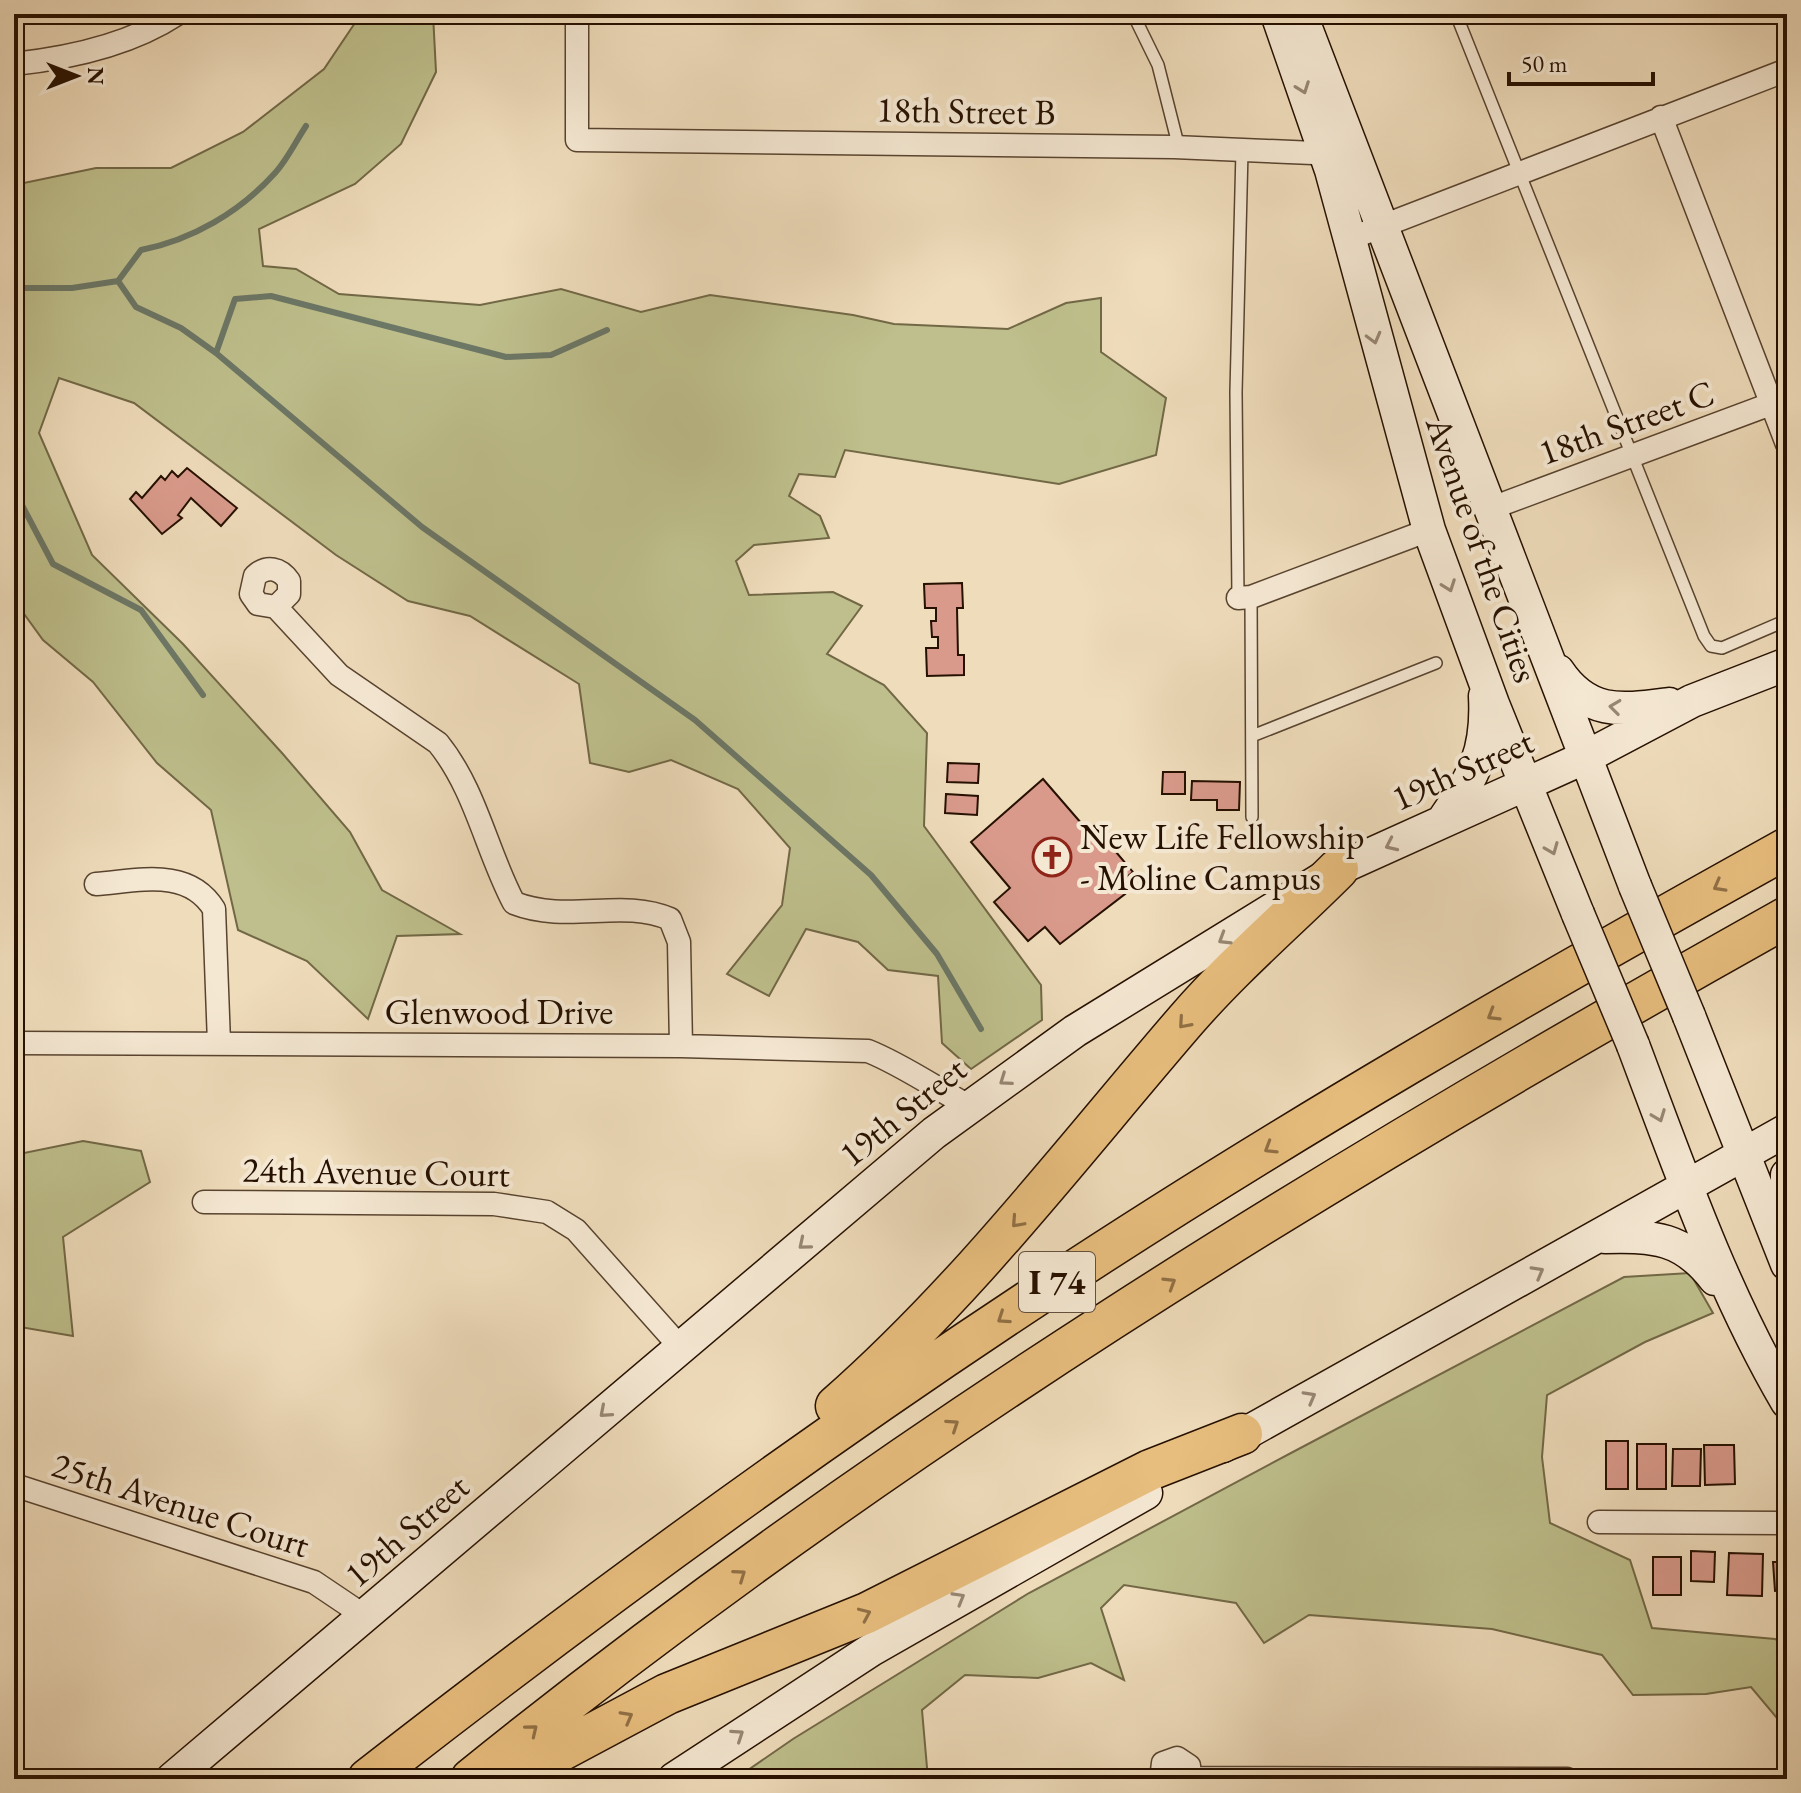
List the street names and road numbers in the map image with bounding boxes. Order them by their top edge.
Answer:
street label: 18th Street B [876,85,1056,136]
street label: 18th Street C [1532,369,1720,476]
street label: Avenue of the Cities [1415,409,1550,688]
street label: 19th Street [1384,717,1541,822]
street label: Glenwood Drive [385,988,613,1035]
street label: 19th Street [829,1045,976,1177]
street label: 24th Avenue Court [242,1146,511,1197]
road number: I 74 [1019,1252,1095,1312]
street label: 25th Avenue Court [46,1441,316,1568]
street label: 19th Street [334,1463,479,1598]

